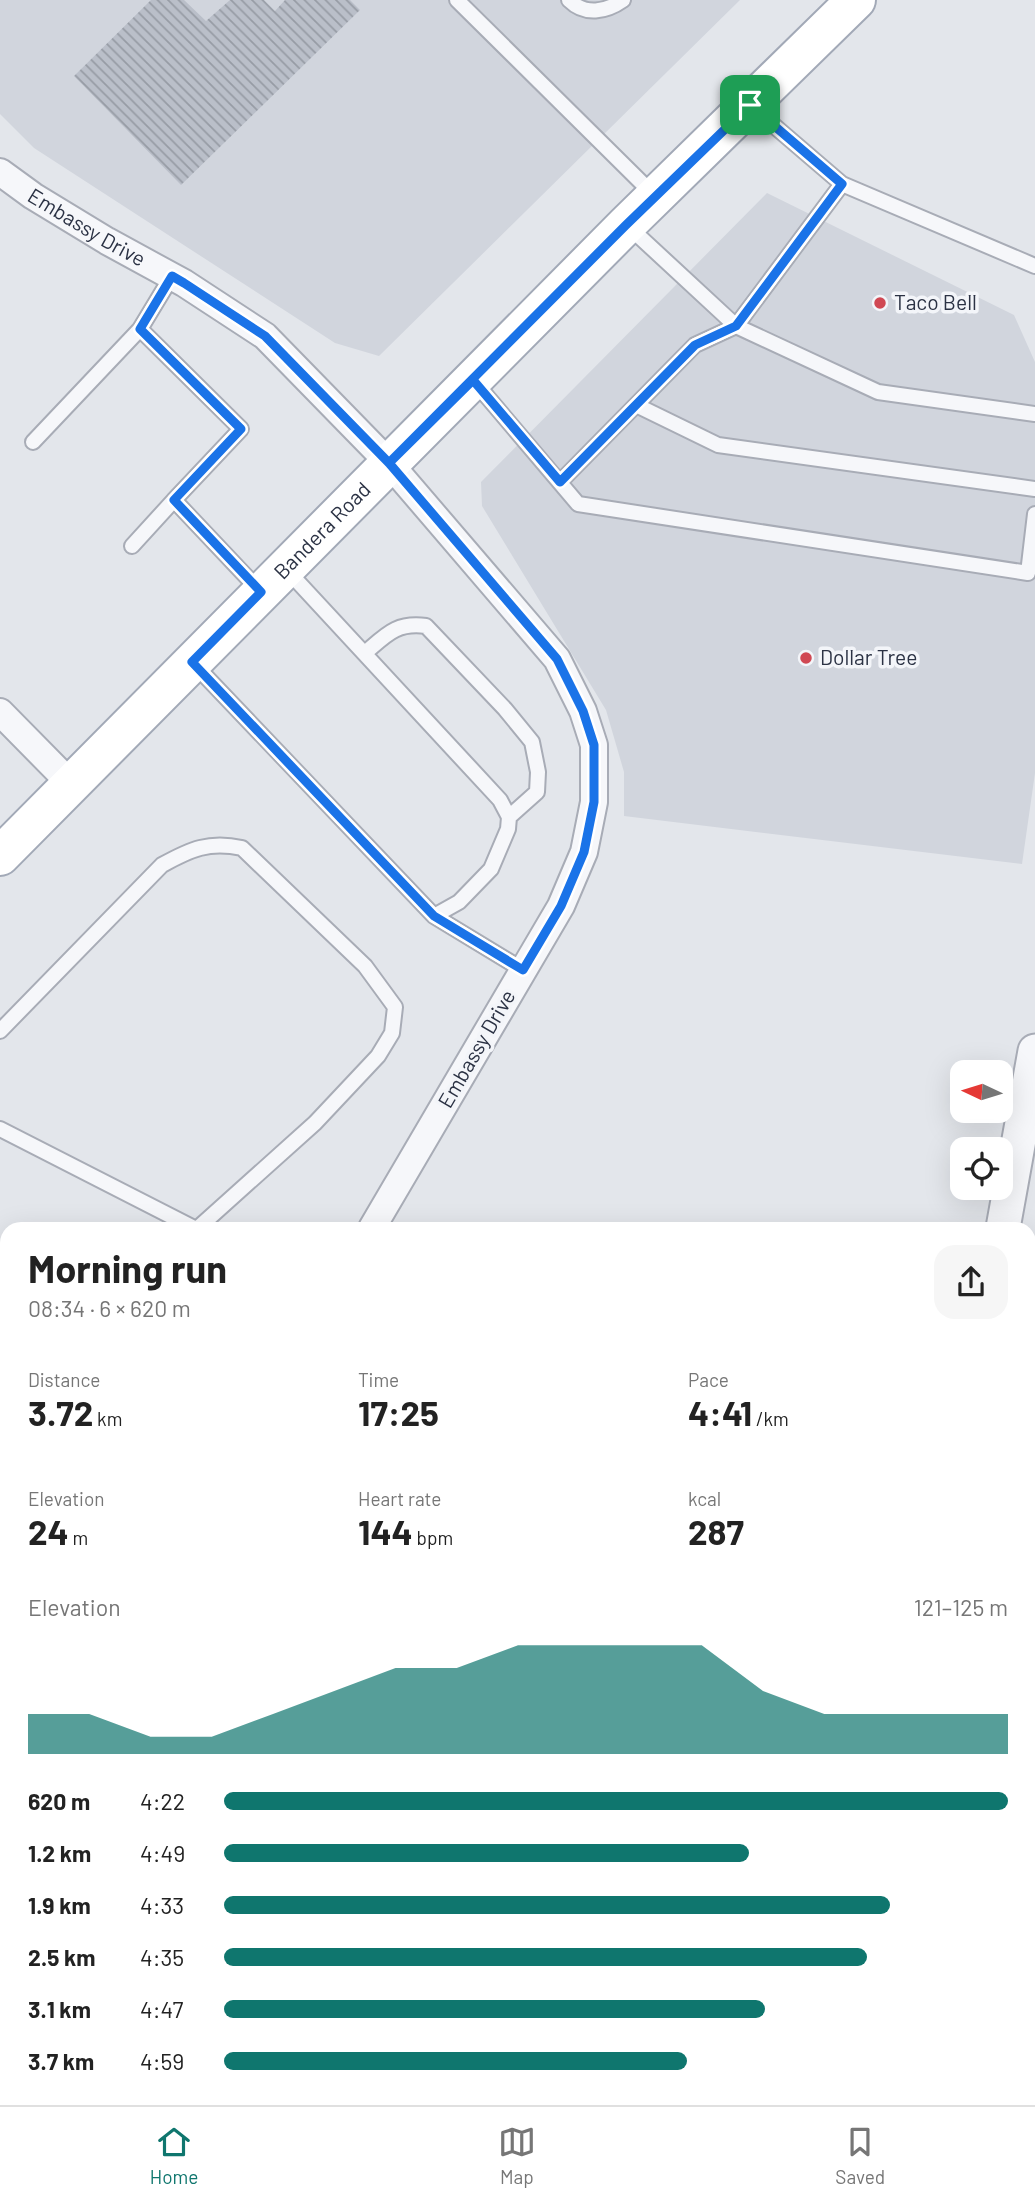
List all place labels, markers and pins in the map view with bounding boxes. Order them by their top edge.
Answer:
pin [720,75,780,135]
place label: Taco Bell [894,289,977,314]
marker: Taco Bell [872,295,888,311]
place label: Dollar Tree [820,644,917,669]
marker: Dollar Tree [798,650,814,666]

